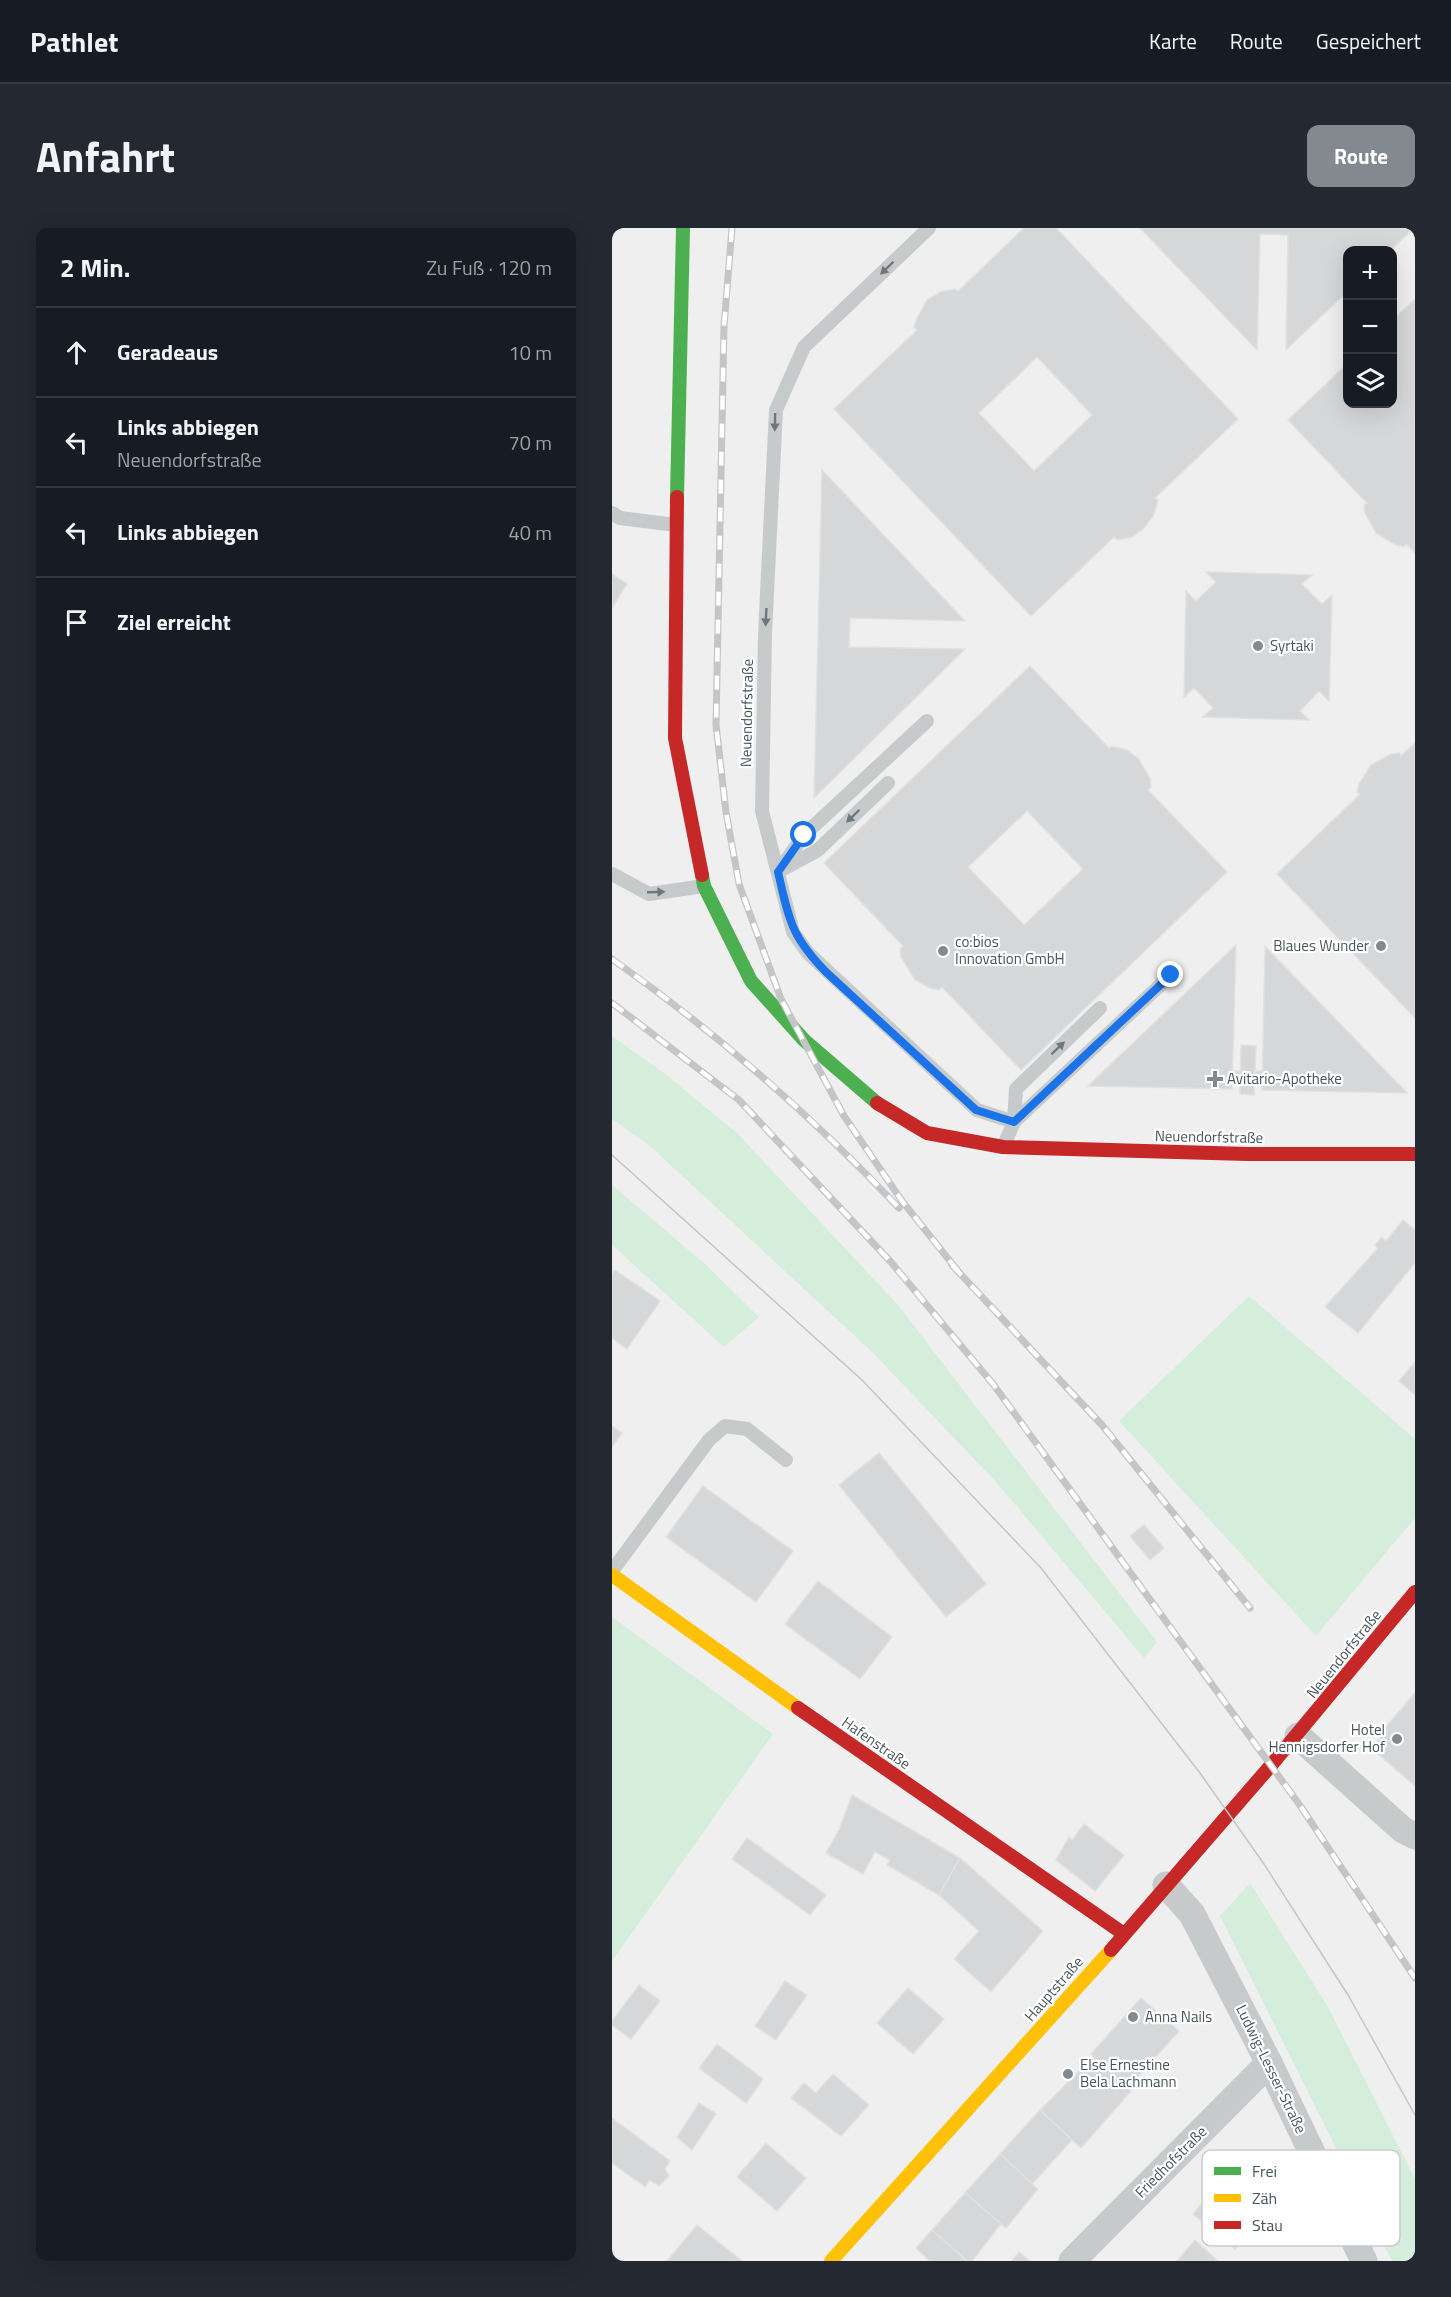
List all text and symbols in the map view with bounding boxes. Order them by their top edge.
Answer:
text: Pathlet [30,20,118,63]
text: Karte [1149,25,1197,57]
text: Route [1230,25,1283,57]
text: Gespeichert [1316,25,1421,57]
text: Anfahrt [36,124,175,188]
button: Route [1307,125,1415,187]
map controls [1343,246,1397,408]
button: + [1343,246,1397,300]
text: 2 Min. [60,248,130,287]
text: Zu Fuß · 120 m [426,252,552,283]
one-way arrow [880,261,894,275]
button: − [1343,300,1397,354]
text: Geradeaus [117,335,218,369]
icon: ahead [60,336,93,369]
text: 10 m [508,337,552,368]
button: layers [1343,354,1397,408]
text: Links abbiegen [117,410,259,444]
one-way arrow [771,412,780,431]
icon: left [60,426,93,459]
text: 70 m [508,427,552,458]
text: Neuendorfstraße [117,444,262,475]
text: Links abbiegen [117,515,259,549]
icon: left [60,516,93,549]
text: 40 m [508,517,552,548]
text: Ziel erreicht [117,605,231,639]
icon: arrive [60,606,93,639]
one-way arrow [761,607,771,626]
place label: Syrtaki [1270,634,1314,657]
marker: Syrtaki [1251,639,1265,653]
street label: Neuendorfstraße [734,659,759,767]
one-way arrow [846,809,860,823]
route start [790,821,816,847]
one-way arrow [647,887,666,897]
place label: co:bios Innovation GmbH [955,930,1065,970]
place label: Blaues Wunder [1273,934,1369,957]
marker: Blaues Wunder [1374,939,1388,953]
marker: co:bios Innovation GmbH [936,944,950,958]
route end [1157,961,1183,987]
one-way arrow [1050,1042,1064,1056]
place label: Avitario-Apotheke [1227,1067,1342,1090]
marker: Avitario-Apotheke [1208,1072,1222,1086]
street label: Neuendorfstraße [1155,1124,1263,1149]
street label: Neuendorfstraße [1301,1604,1387,1703]
street label: Hafenstraße [837,1710,915,1775]
place label: Hotel Hennigsdorfer Hof [1268,1718,1385,1758]
marker: Hotel Hennigsdorfer Hof [1390,1732,1404,1746]
street label: Hauptstraße [1019,1951,1089,2026]
street label: Ludwig-Lesser-Straße [1230,2000,1313,2137]
place label: Anna Nails [1145,2005,1212,2028]
marker: Anna Nails [1126,2010,1140,2024]
place label: Else Ernestine Bela Lachmann [1080,2053,1177,2093]
marker: Else Ernestine Bela Lachmann [1061,2067,1075,2081]
street label: Friedhofstraße [1129,2120,1212,2203]
legend [1202,2150,1400,2246]
text: Frei [1252,2159,1277,2183]
text: Zäh [1252,2186,1277,2210]
text: Stau [1252,2213,1283,2237]

